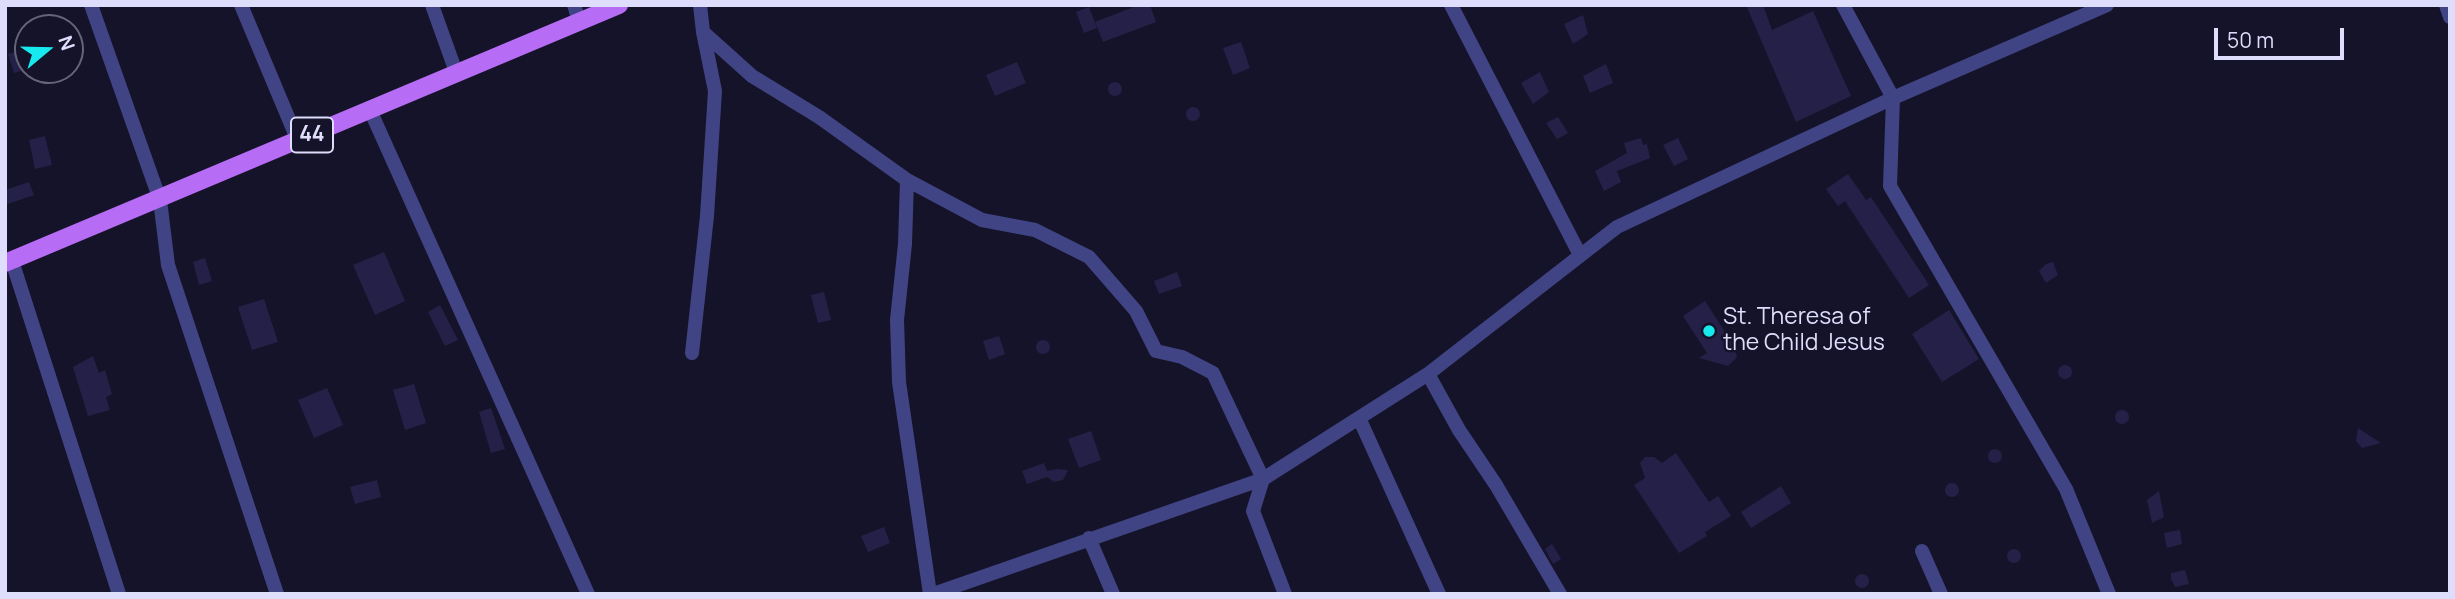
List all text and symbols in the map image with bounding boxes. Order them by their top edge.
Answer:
north arrow [14,14,84,84]
scale bar [2217,14,2346,58]
text: 50 m [2227,26,2274,54]
text: N [52,32,81,54]
road number: 44 [291,118,333,152]
place label: St. Theresa of the Child Jesus [1723,304,1885,358]
marker: St. Theresa of the Child Jesus [1701,323,1717,339]

